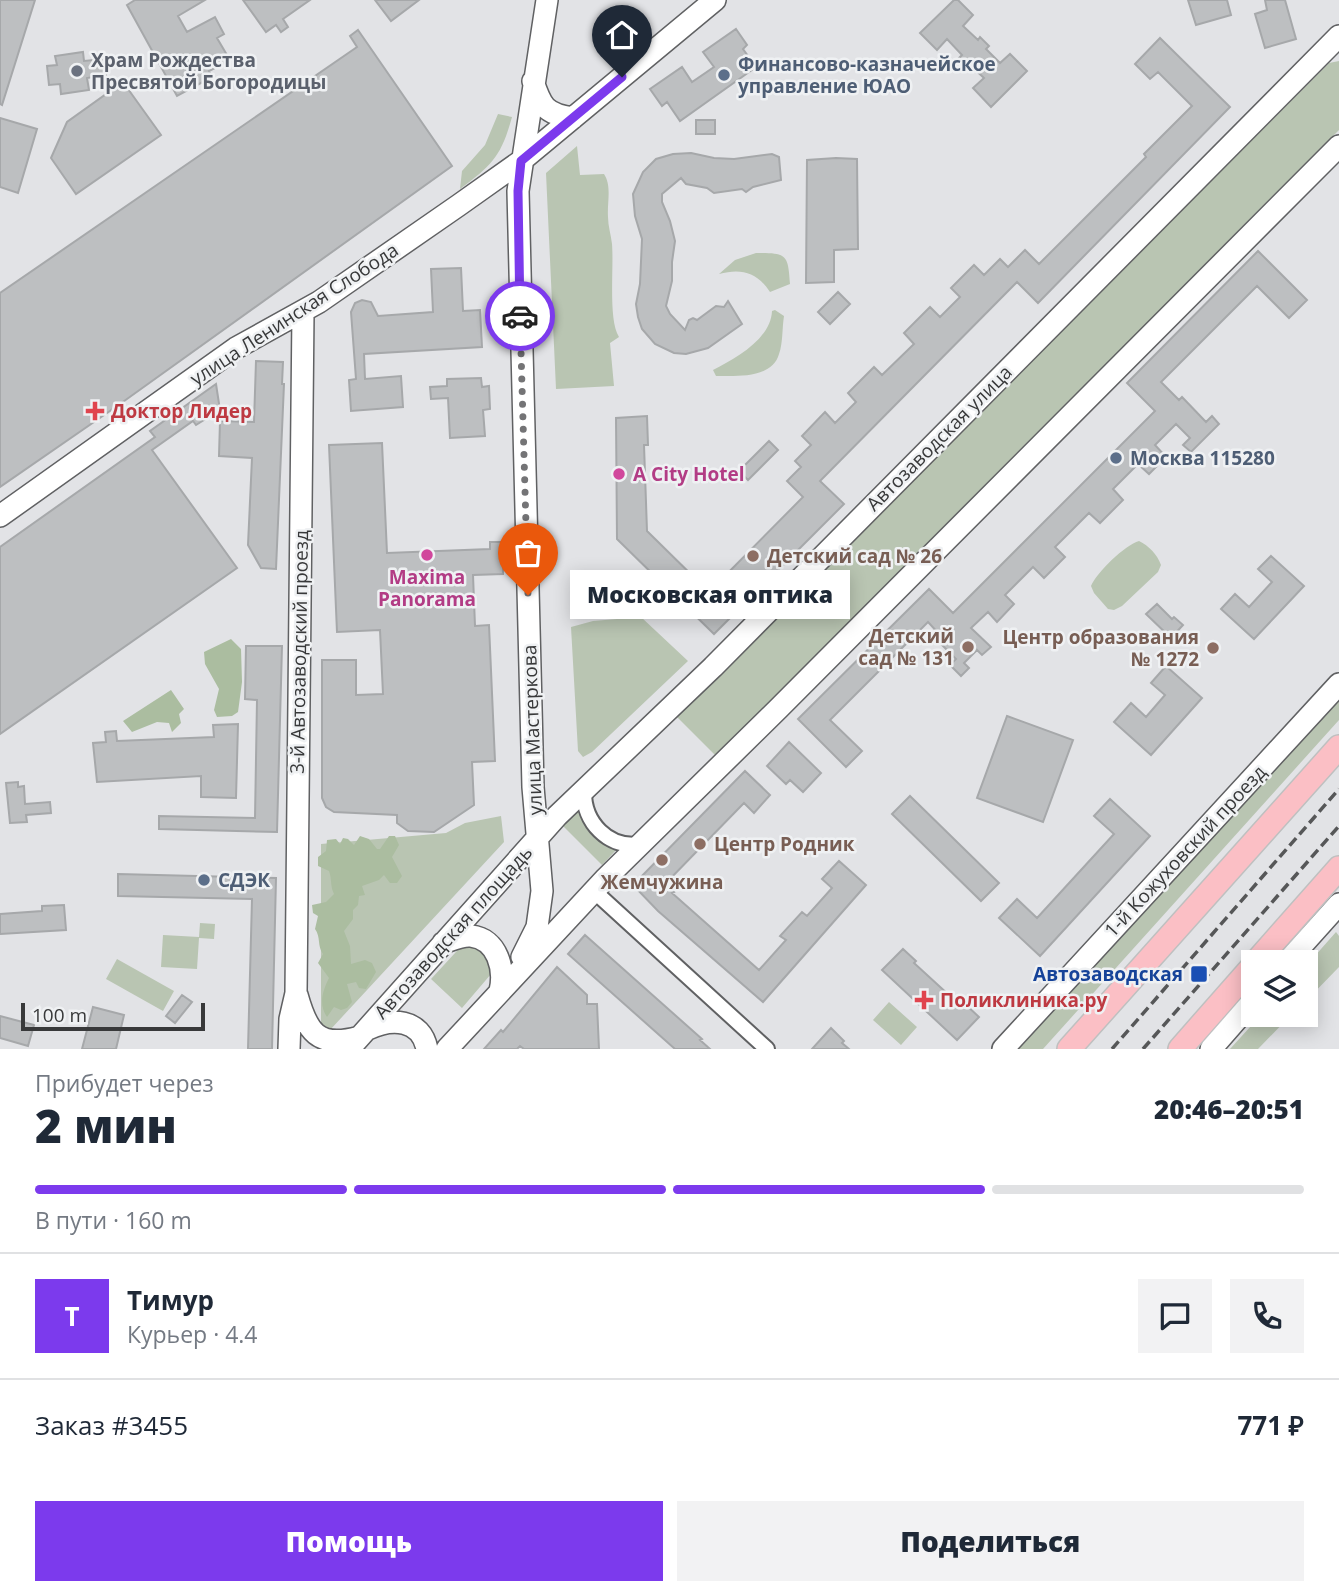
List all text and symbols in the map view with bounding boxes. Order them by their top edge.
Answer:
pin [592,5,652,77]
icon: home [603,16,641,54]
place label: Храм Рождества Пресвятой Богородицы [91,47,326,95]
place label: Финансово-казначейское управление ЮАО [738,51,996,99]
marker: Храм Рождества Пресвятой Богородицы [69,63,85,79]
marker: Финансово-казначейское управление ЮАО [716,67,732,83]
street label: улица Ленинская Слобода [185,237,403,391]
courier [485,281,555,351]
icon: car [501,297,539,335]
street label: Автозаводская улица [860,359,1018,517]
place label: Доктор Лидер [111,398,252,424]
marker: Доктор Лидер [85,401,105,421]
place label: Москва 115280 [1130,445,1275,471]
marker: Москва 115280 [1108,450,1124,466]
place label: A City Hotel [633,461,745,487]
marker: A City Hotel [611,466,627,482]
pin [498,523,558,595]
street label: 3-й Автозаводский проезд [284,530,314,774]
icon: bag [509,534,547,572]
place label: Детский сад № 26 [767,543,942,569]
marker: Maxima Panorama [419,547,435,563]
marker: Детский сад № 26 [745,548,761,564]
place label: Maxima Panorama [378,564,476,612]
callout: Московская оптика [570,570,850,620]
text: Московская оптика [587,578,833,610]
place label: Детский сад № 131 [858,623,954,671]
place label: Центр образования № 1272 [1003,624,1199,672]
marker: Детский сад № 131 [960,639,976,655]
marker: Центр образования № 1272 [1205,640,1221,656]
street label: улица Мастеркова [516,644,548,816]
street label: 1-й Кожуховский проезд [1098,759,1272,943]
place label: Центр Родник [714,831,855,857]
marker: Центр Родник [692,836,708,852]
street label: Автозаводская площадь [368,840,538,1024]
marker: Жемчужина [654,852,670,868]
place label: СДЭК [218,867,270,893]
place label: Жемчужина [601,869,723,895]
marker: СДЭК [196,872,212,888]
map controls [1241,950,1318,1027]
button: layers [1241,950,1318,1027]
place label: Автозаводская [1033,961,1183,987]
marker: Автозаводская [1189,964,1209,984]
place label: Поликлиника.ру [940,987,1108,1013]
marker: Поликлиника.ру [914,990,934,1010]
scale bar [21,1000,205,1032]
text: 100 m [32,1002,87,1028]
text: Прибудет через [35,1067,214,1099]
text: 20:46–20:51 [1154,1091,1304,1127]
text: 2 мин [35,1094,177,1156]
text: В пути · 160 m [35,1204,192,1236]
button: chat [1138,1279,1212,1353]
button: phone [1230,1279,1304,1353]
text: Тимур [127,1282,214,1318]
text: Т [64,1298,80,1334]
text: Курьер · 4.4 [127,1318,258,1350]
text: Заказ #3455 [35,1407,188,1443]
text: 771 ₽ [1238,1407,1304,1443]
button: Помощь [35,1501,663,1581]
button: Поделиться [677,1501,1304,1581]

